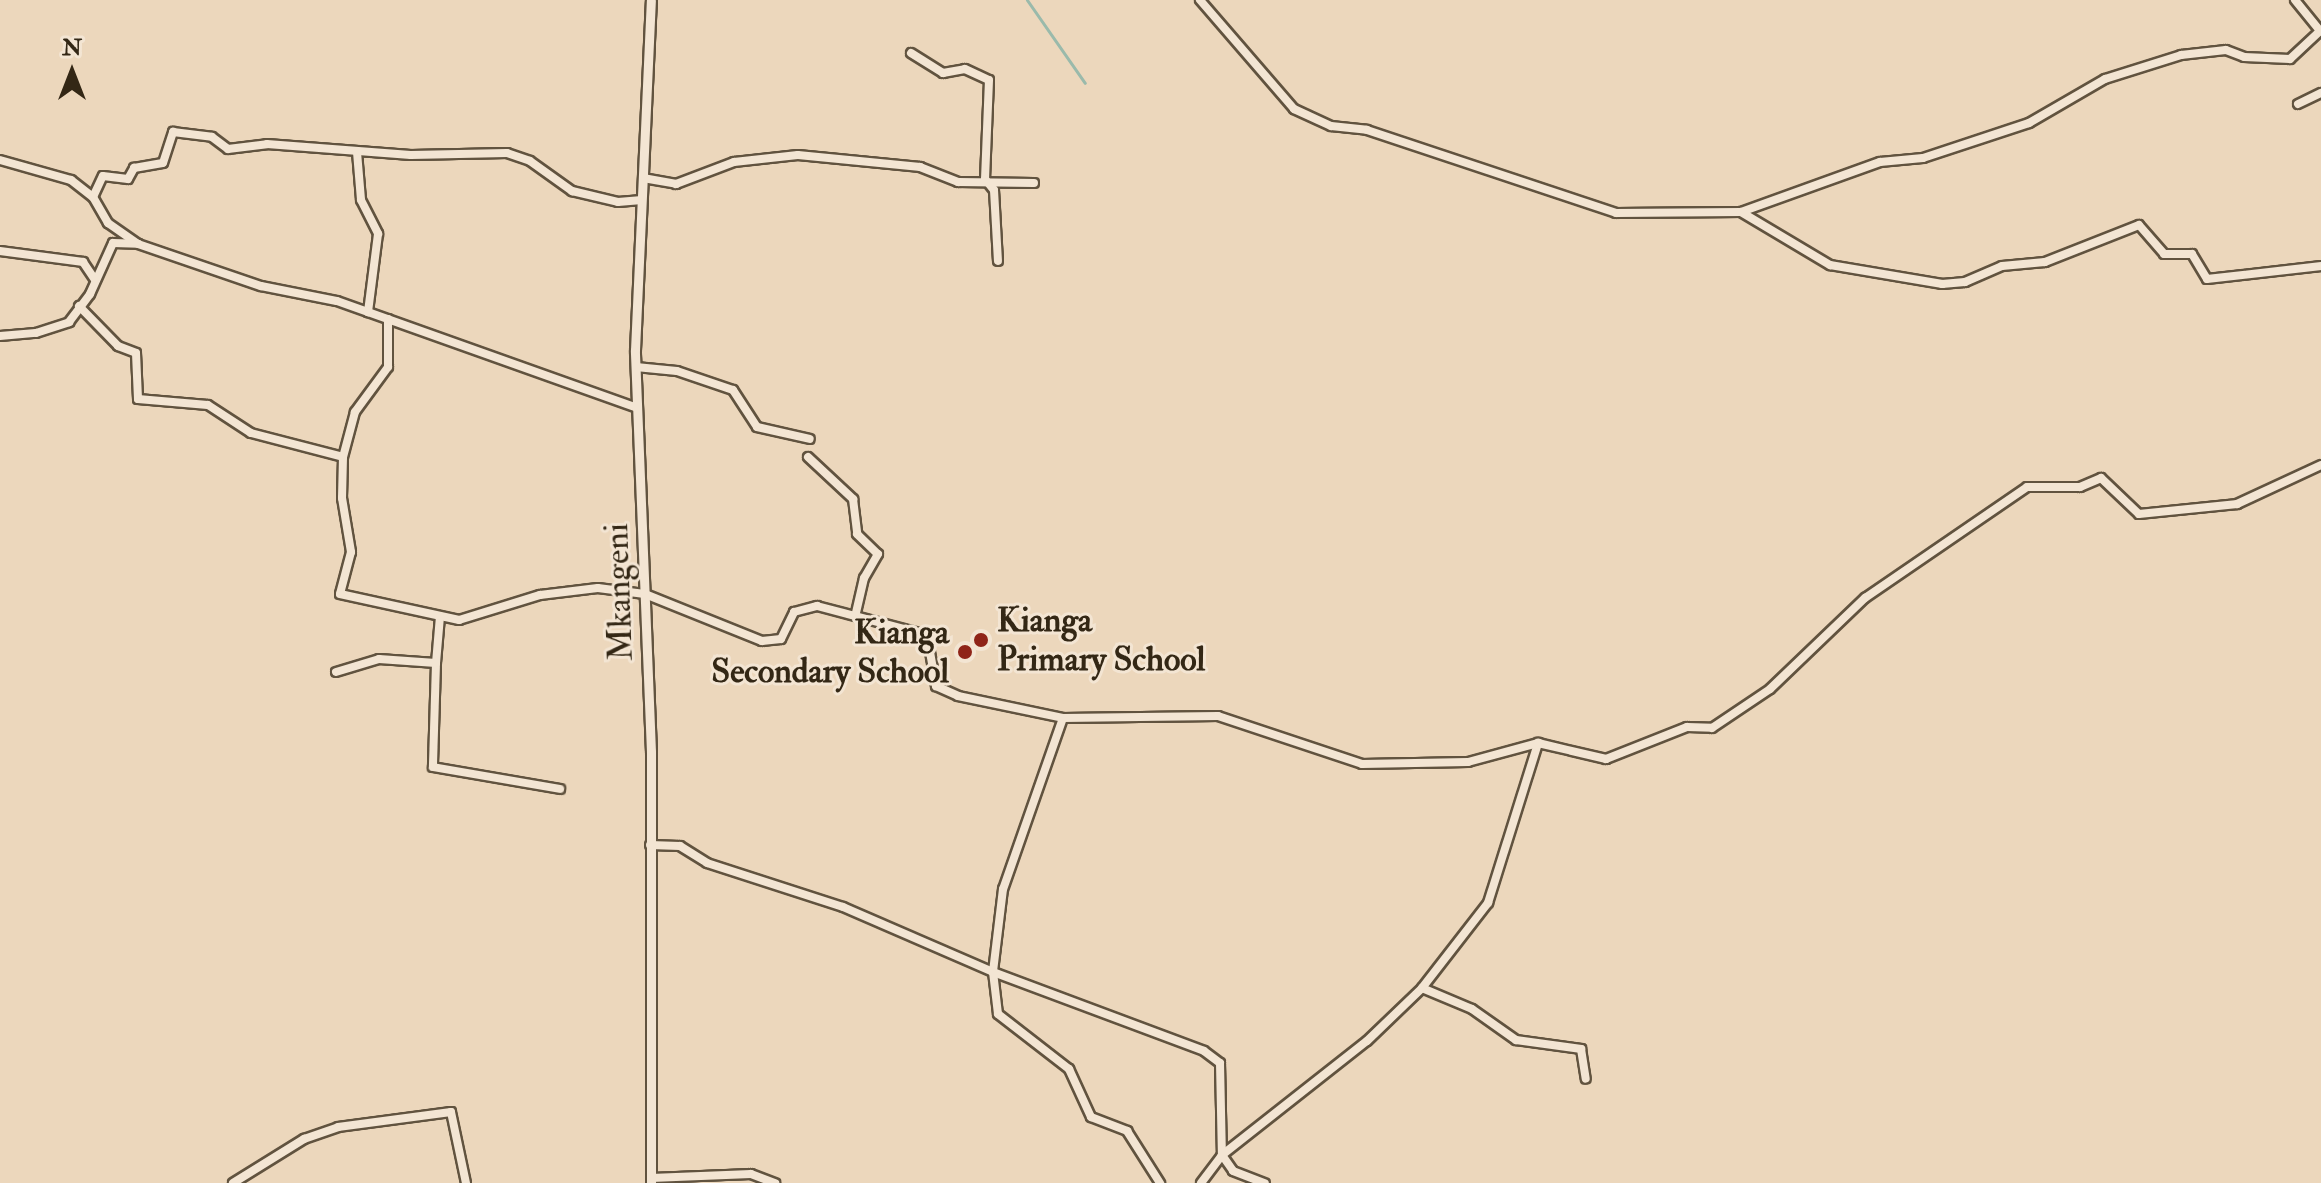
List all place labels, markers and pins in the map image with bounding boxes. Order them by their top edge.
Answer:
place label: Kianga Primary School [997,600,1205,680]
place label: Kianga Secondary School [711,612,949,692]
marker: Kianga Primary School [972,631,990,649]
marker: Kianga Secondary School [956,643,974,661]

